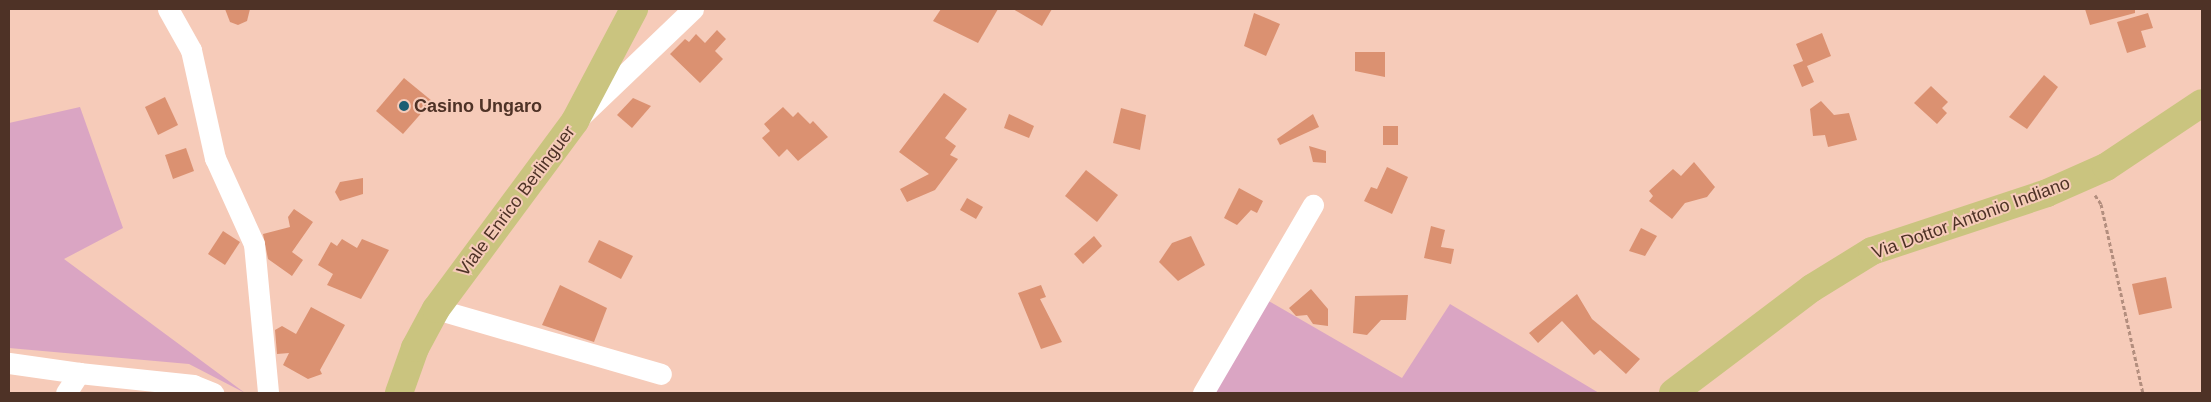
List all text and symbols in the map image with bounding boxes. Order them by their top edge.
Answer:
place label: Casino Ungaro [414,95,542,117]
marker: Casino Ungaro [398,100,410,112]
street label: Viale Enrico Berlinguer [452,122,580,280]
street label: Via Dottor Antonio Indiano [1869,172,2073,264]

